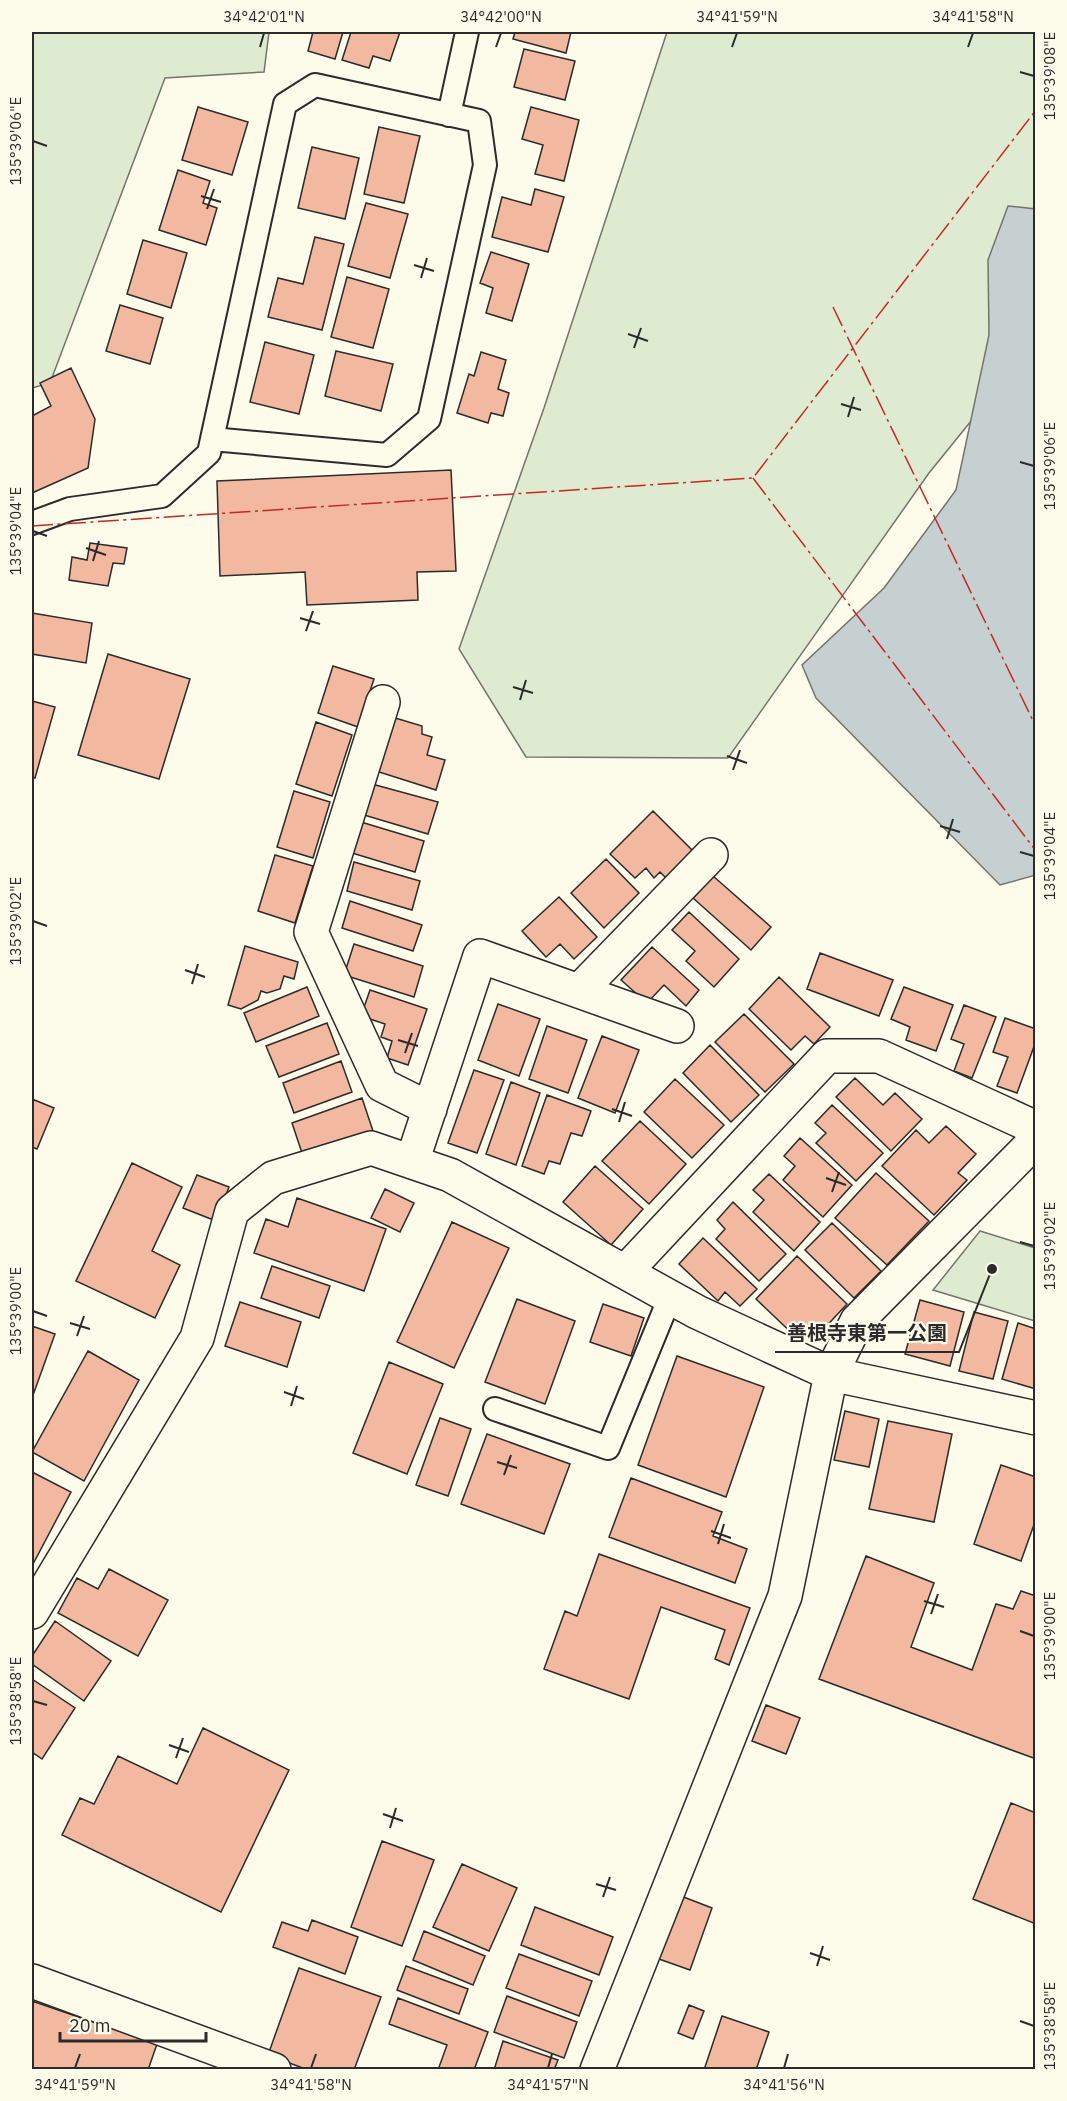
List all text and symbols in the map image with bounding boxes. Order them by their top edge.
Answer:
text: 34°42'01"N [223,7,305,26]
text: 34°42'00"N [460,7,542,26]
text: 34°41'59"N [696,7,778,26]
text: 34°41'58"N [932,7,1014,26]
text: 135°39'08"E [1040,32,1059,120]
text: 135°39'06"E [6,97,25,185]
text: 135°39'06"E [1040,422,1059,510]
text: 135°39'04"E [6,487,25,575]
text: 135°39'04"E [1040,812,1059,900]
text: 135°39'02"E [6,877,25,965]
text: 135°39'02"E [1040,1202,1059,1290]
text: 135°39'00"E [6,1267,25,1355]
callout: 善根寺東第一公園 [775,1314,959,1352]
text: 善根寺東第一公園 [787,1319,947,1346]
text: 135°39'00"E [1040,1592,1059,1680]
text: 135°38'58"E [6,1657,25,1745]
text: 135°38'58"E [1040,1982,1059,2070]
scale bar [60,2005,206,2043]
text: 20 m [69,2014,111,2037]
text: 34°41'59"N [34,2075,116,2094]
text: 34°41'58"N [270,2075,352,2094]
text: 34°41'57"N [507,2075,589,2094]
text: 34°41'56"N [743,2075,825,2094]

